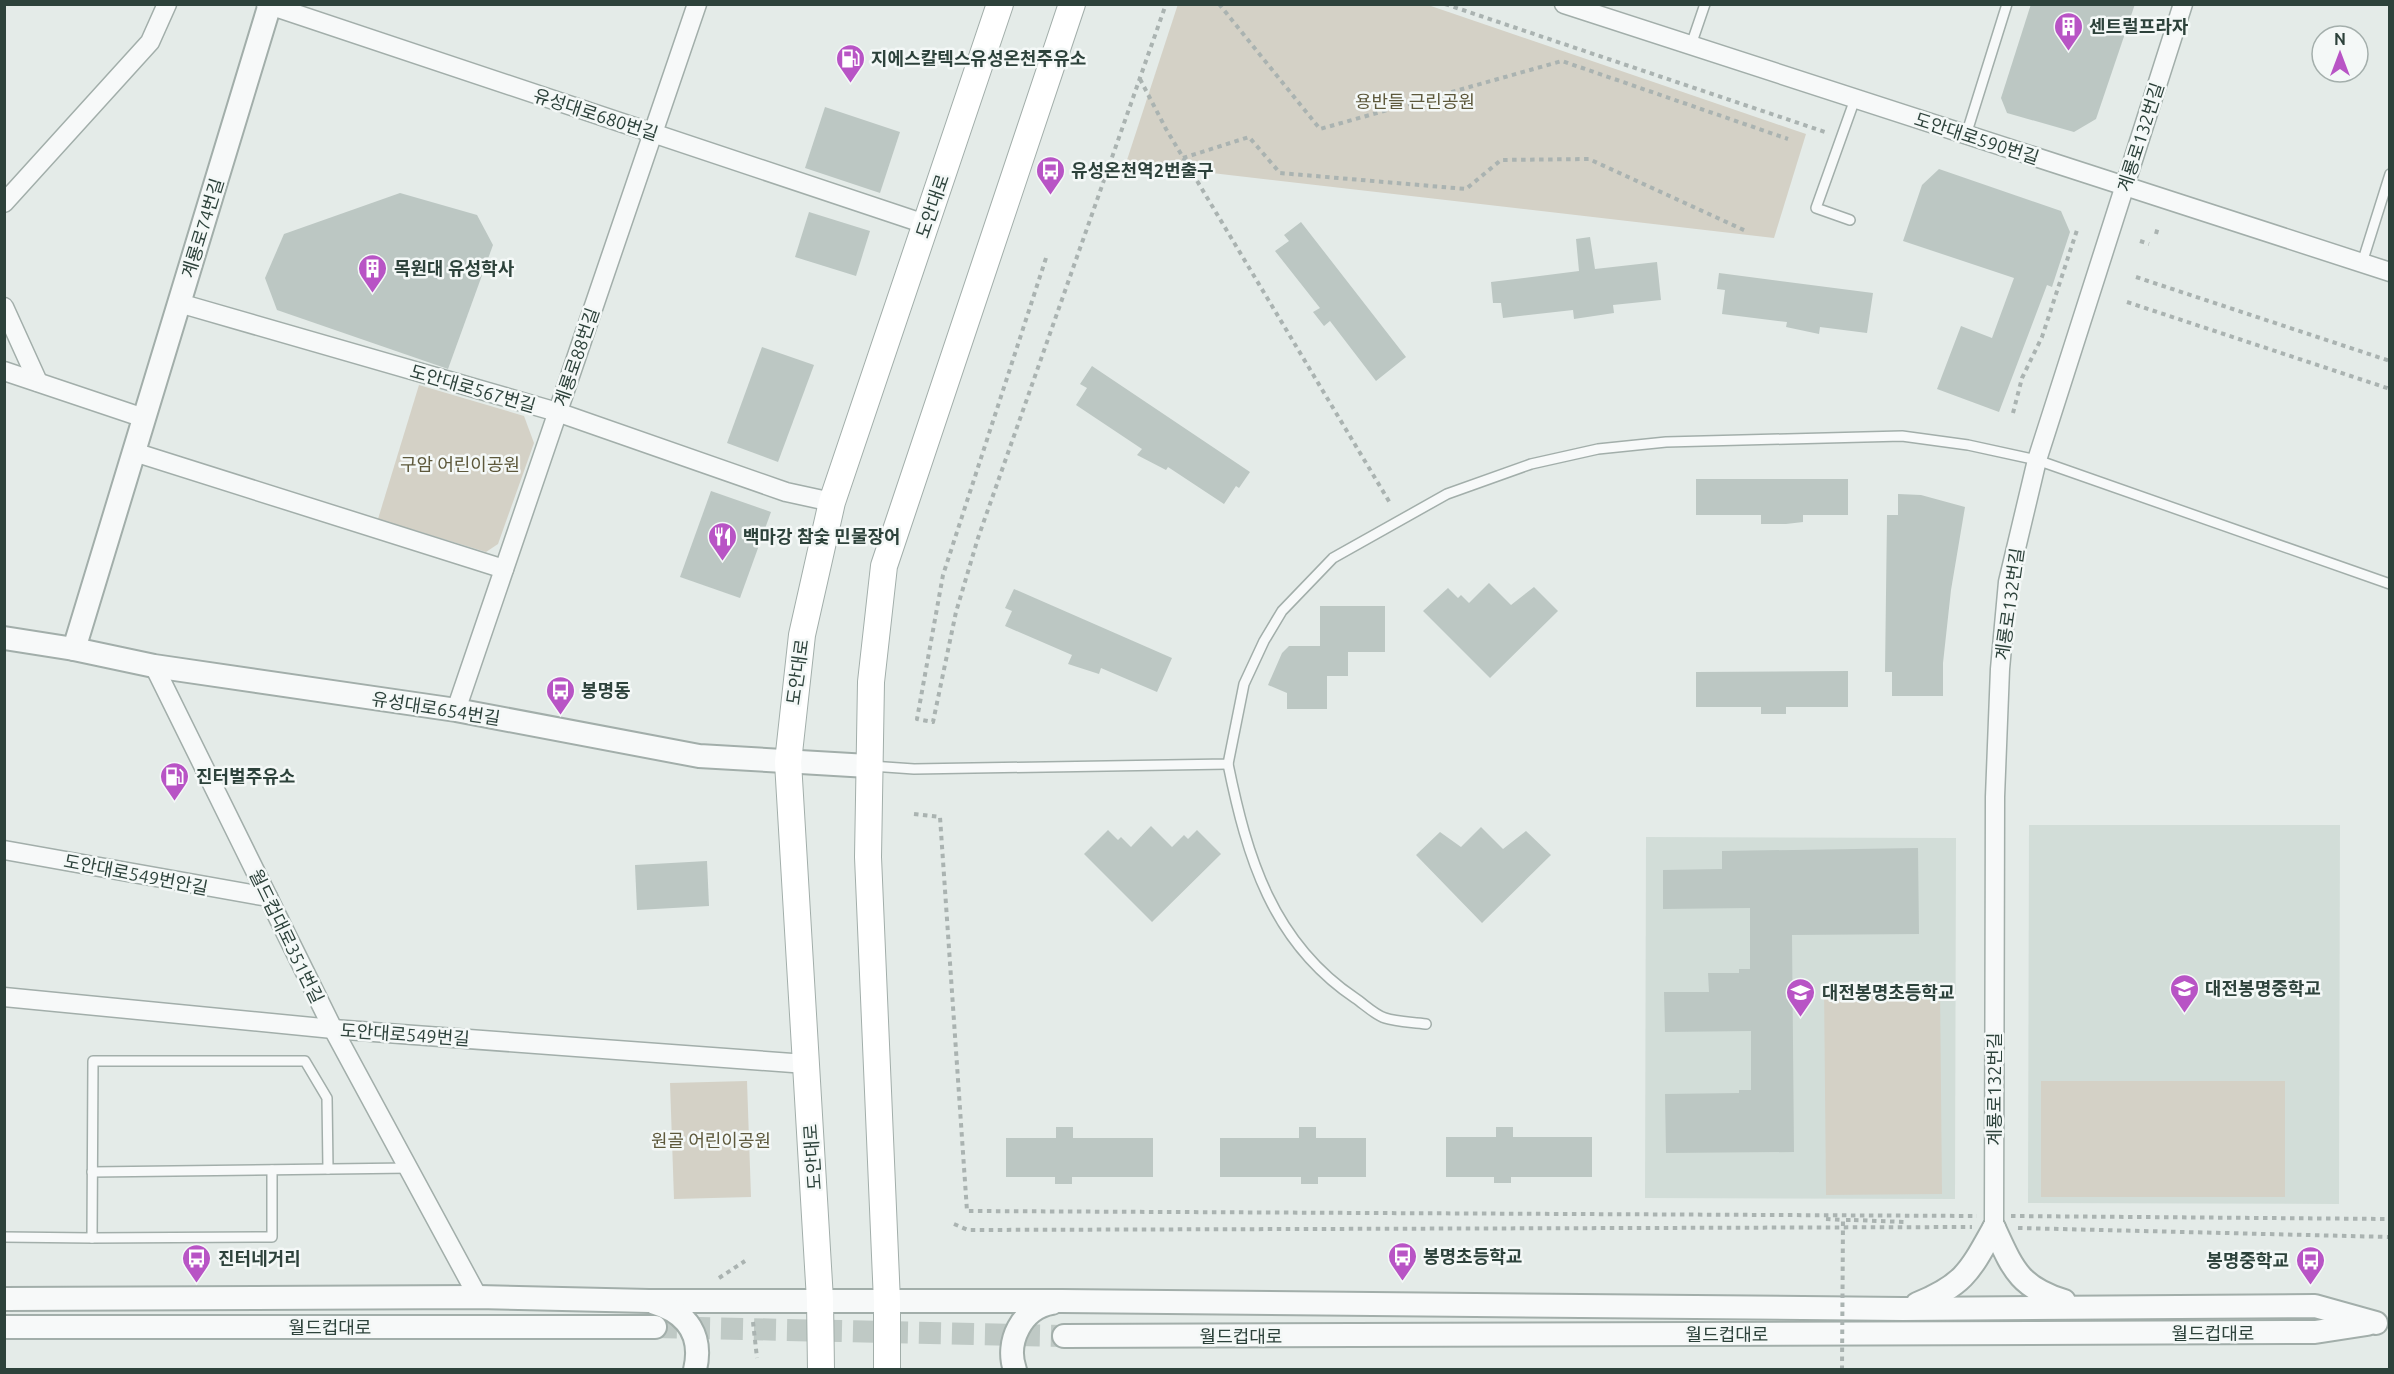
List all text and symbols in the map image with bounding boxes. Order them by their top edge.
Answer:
building icon: 센트럴프라자 [2052,10,2084,52]
place label: 센트럴프라자 [2089,16,2189,36]
north arrow [2310,24,2370,84]
text: N [2334,30,2346,48]
fuel station icon: 지에스칼텍스유성온천주유소 [834,42,866,84]
place label: 지에스칼텍스유성온천주유소 [871,48,1086,68]
street label: 계룡로132번길 [2113,80,2167,194]
street label: 유성대로680번길 [531,84,661,144]
park label: 용반들 근린공원 [1355,91,1475,111]
street label: 도안대로590번길 [1912,108,2042,168]
bus stop icon: 유성온천역2번출구 [1034,154,1066,196]
place label: 유성온천역2번출구 [1071,160,1214,180]
street label: 도안대로 [912,171,952,241]
street label: 계룡로74번길 [177,176,227,280]
building icon: 목원대 유성학사 [357,252,389,294]
place label: 목원대 유성학사 [394,258,515,278]
street label: 계룡로88번길 [550,305,602,409]
street label: 도안대로567번길 [408,360,538,416]
park label: 구암 어린이공원 [400,454,520,474]
restaurant icon: 백마강 참숯 민물장어 [706,520,738,562]
place label: 백마강 참숯 민물장어 [743,526,901,546]
street label: 계룡로132번길 [1991,547,2027,661]
street label: 도안대로 [782,638,812,706]
bus stop icon: 봉명동 [544,674,576,716]
place label: 봉명동 [581,680,631,700]
street label: 유성대로654번길 [370,688,502,728]
fuel station icon: 진터벌주유소 [159,760,191,802]
place label: 진터벌주유소 [196,766,295,786]
street label: 도안대로549번안길 [62,850,210,898]
street label: 월드컵대로351번길 [246,866,328,1006]
school or university icon: 대전봉명중학교 [2168,972,2200,1014]
school or university icon: 대전봉명초등학교 [1785,976,1817,1018]
place label: 대전봉명중학교 [2205,978,2321,998]
place label: 대전봉명초등학교 [1822,982,1954,1002]
street label: 도안대로549번길 [340,1019,470,1049]
street label: 계룡로132번길 [1984,1032,2004,1146]
street label: 도안대로 [800,1123,824,1191]
park label: 원골 어린이공원 [651,1130,771,1150]
bus stop icon: 봉명초등학교 [1386,1240,1418,1282]
bus stop icon: 진터네거리 [181,1242,213,1284]
bus stop icon: 봉명중학교 [2294,1244,2326,1286]
place label: 봉명초등학교 [1423,1246,1522,1266]
place label: 진터네거리 [218,1248,301,1268]
place label: 봉명중학교 [2206,1250,2289,1270]
street label: 월드컵대로 [289,1317,371,1337]
street label: 월드컵대로 [2172,1323,2254,1343]
street label: 월드컵대로 [1686,1324,1768,1344]
street label: 월드컵대로 [1200,1326,1282,1346]

